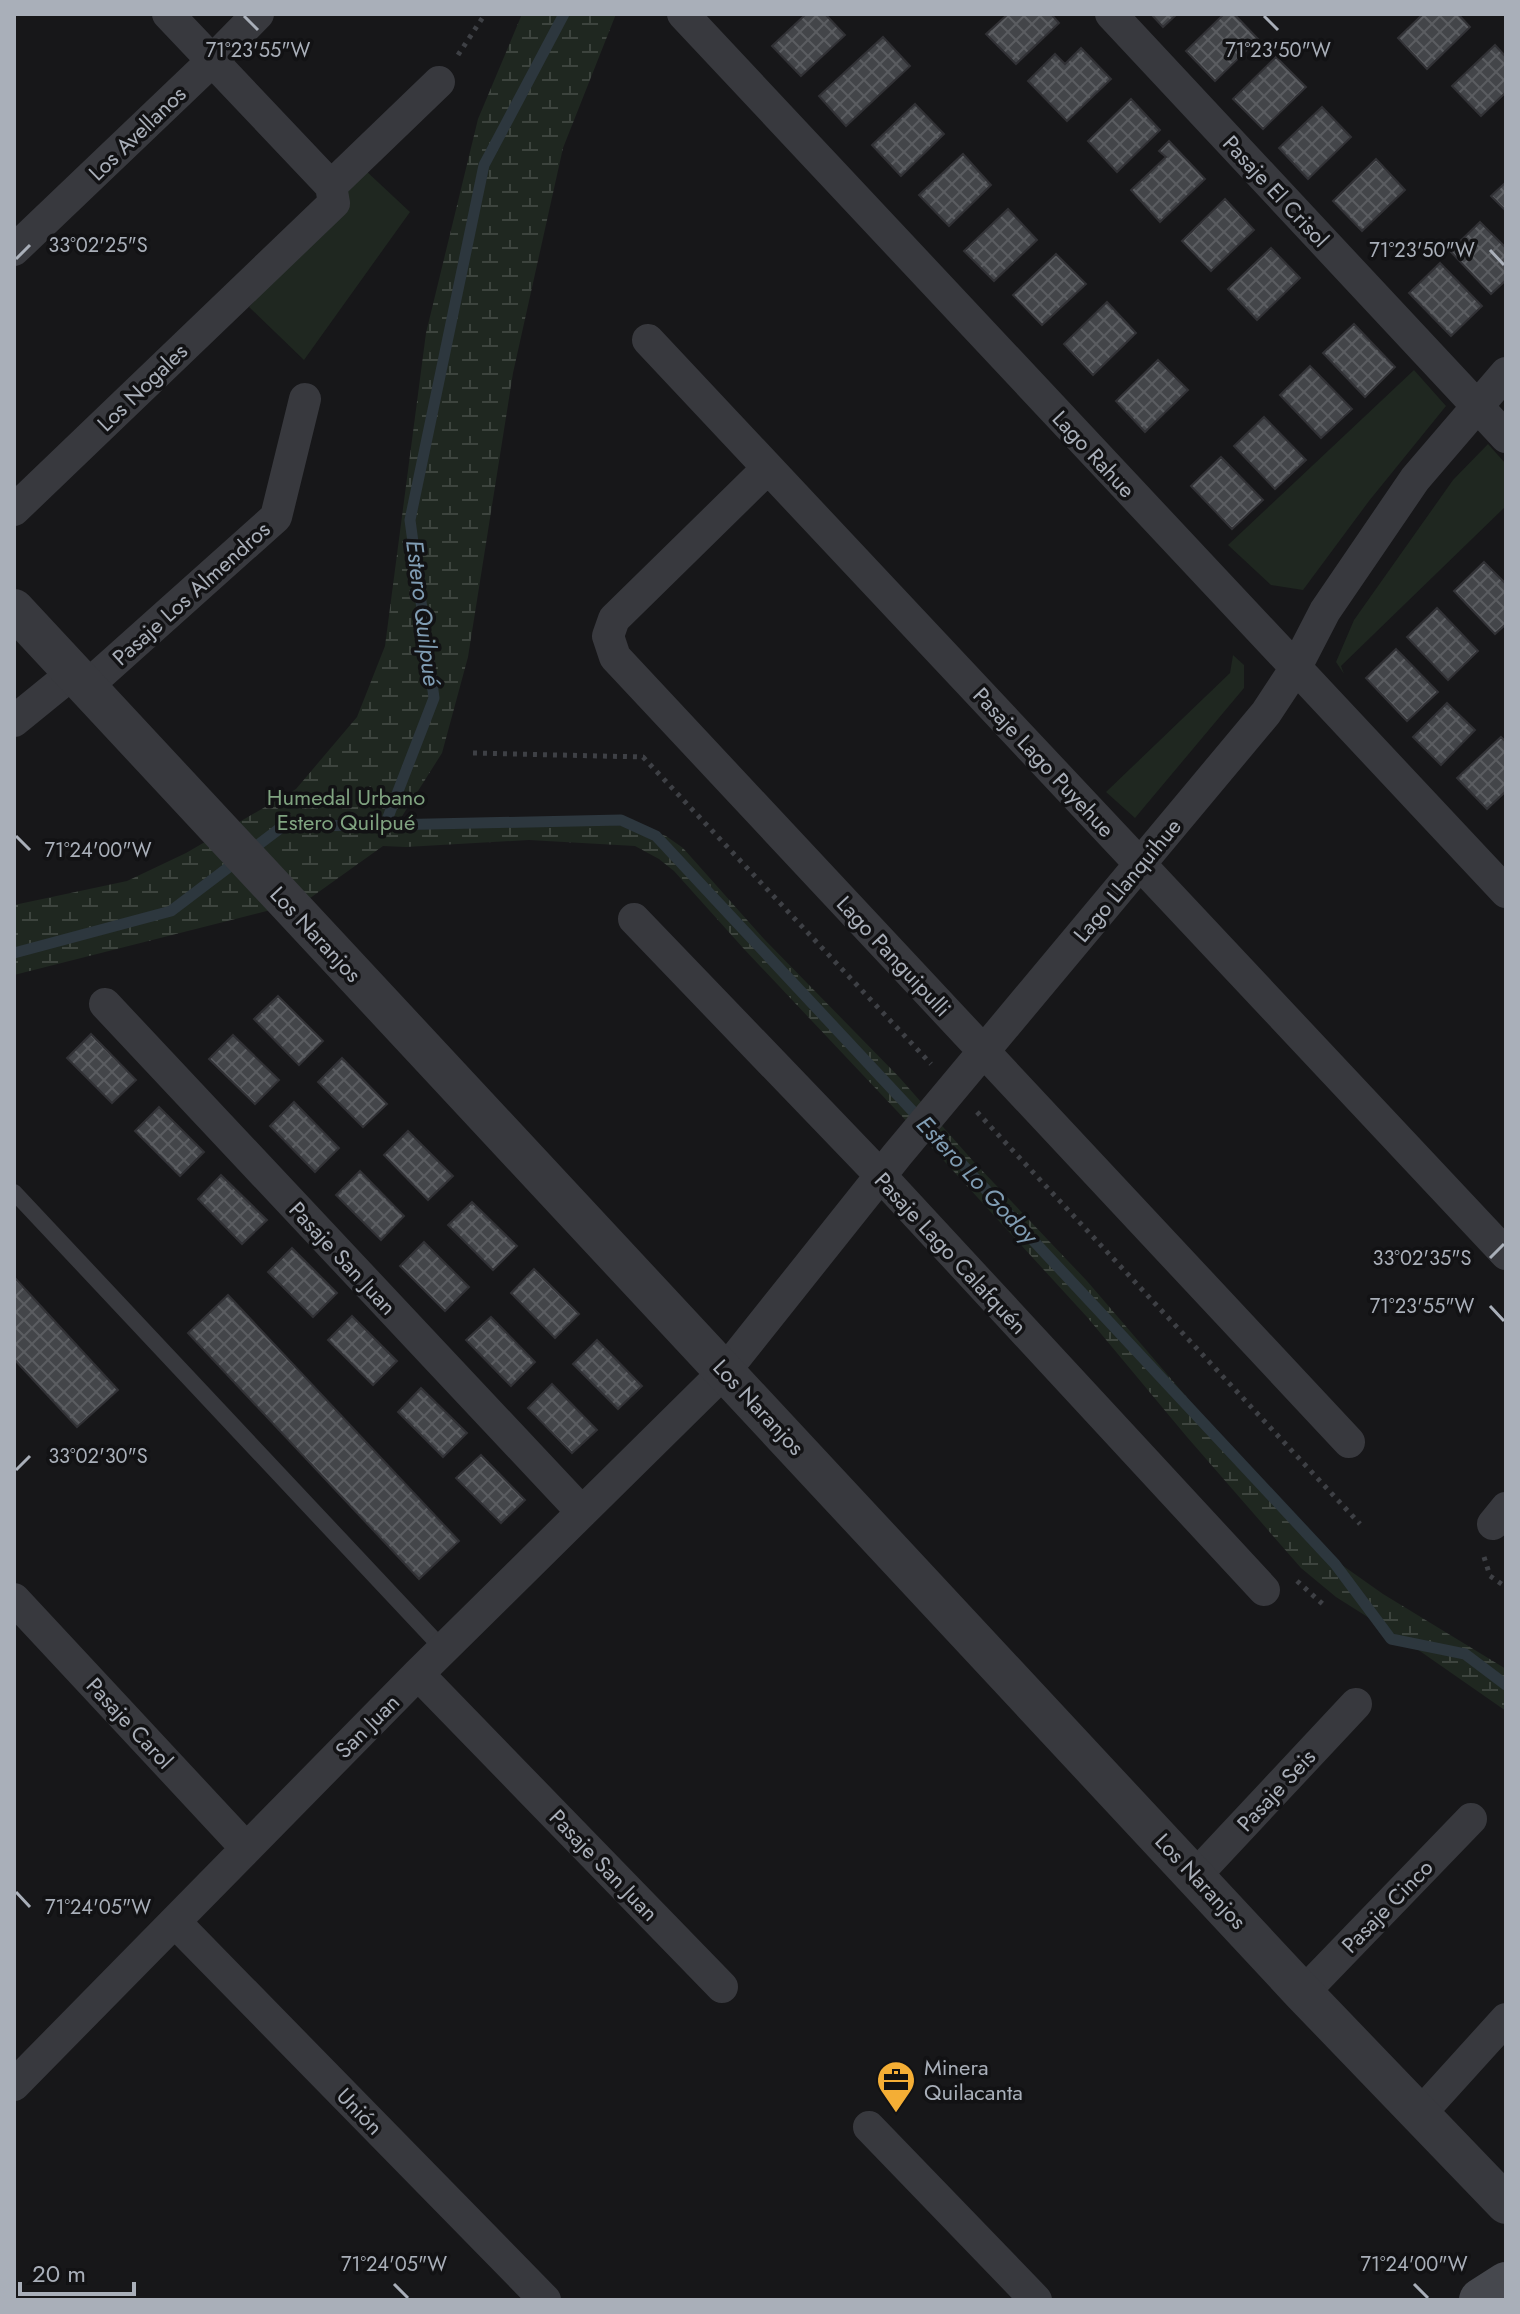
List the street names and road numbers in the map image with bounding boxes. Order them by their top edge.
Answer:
street label: Los Avellanos [81,78,193,188]
street label: Pasaje El Crisol [1216,128,1336,254]
street label: Los Nogales [90,336,195,438]
street label: Lago Rahue [1045,403,1143,505]
street label: Pasaje Los Almendros [105,513,277,673]
street label: Pasaje Lago Puyehue [966,680,1122,844]
street label: Lago Llanquihue [1066,811,1188,949]
street label: Los Naranjos [263,879,369,989]
street label: Lago Panguipulli [829,888,959,1024]
street label: Pasaje Lago Calafquén [867,1165,1035,1341]
street label: Pasaje San Juan [282,1194,404,1322]
street label: Los Naranjos [706,1352,812,1462]
street label: Pasaje Carol [79,1670,181,1776]
street label: San Juan [327,1686,407,1766]
street label: Pasaje Seis [1229,1741,1323,1839]
street label: Pasaje San Juan [542,1802,666,1928]
street label: Los Naranjos [1148,1826,1254,1936]
street label: Pasaje Cinco [1334,1852,1440,1960]
street label: Unión [330,2080,390,2142]

